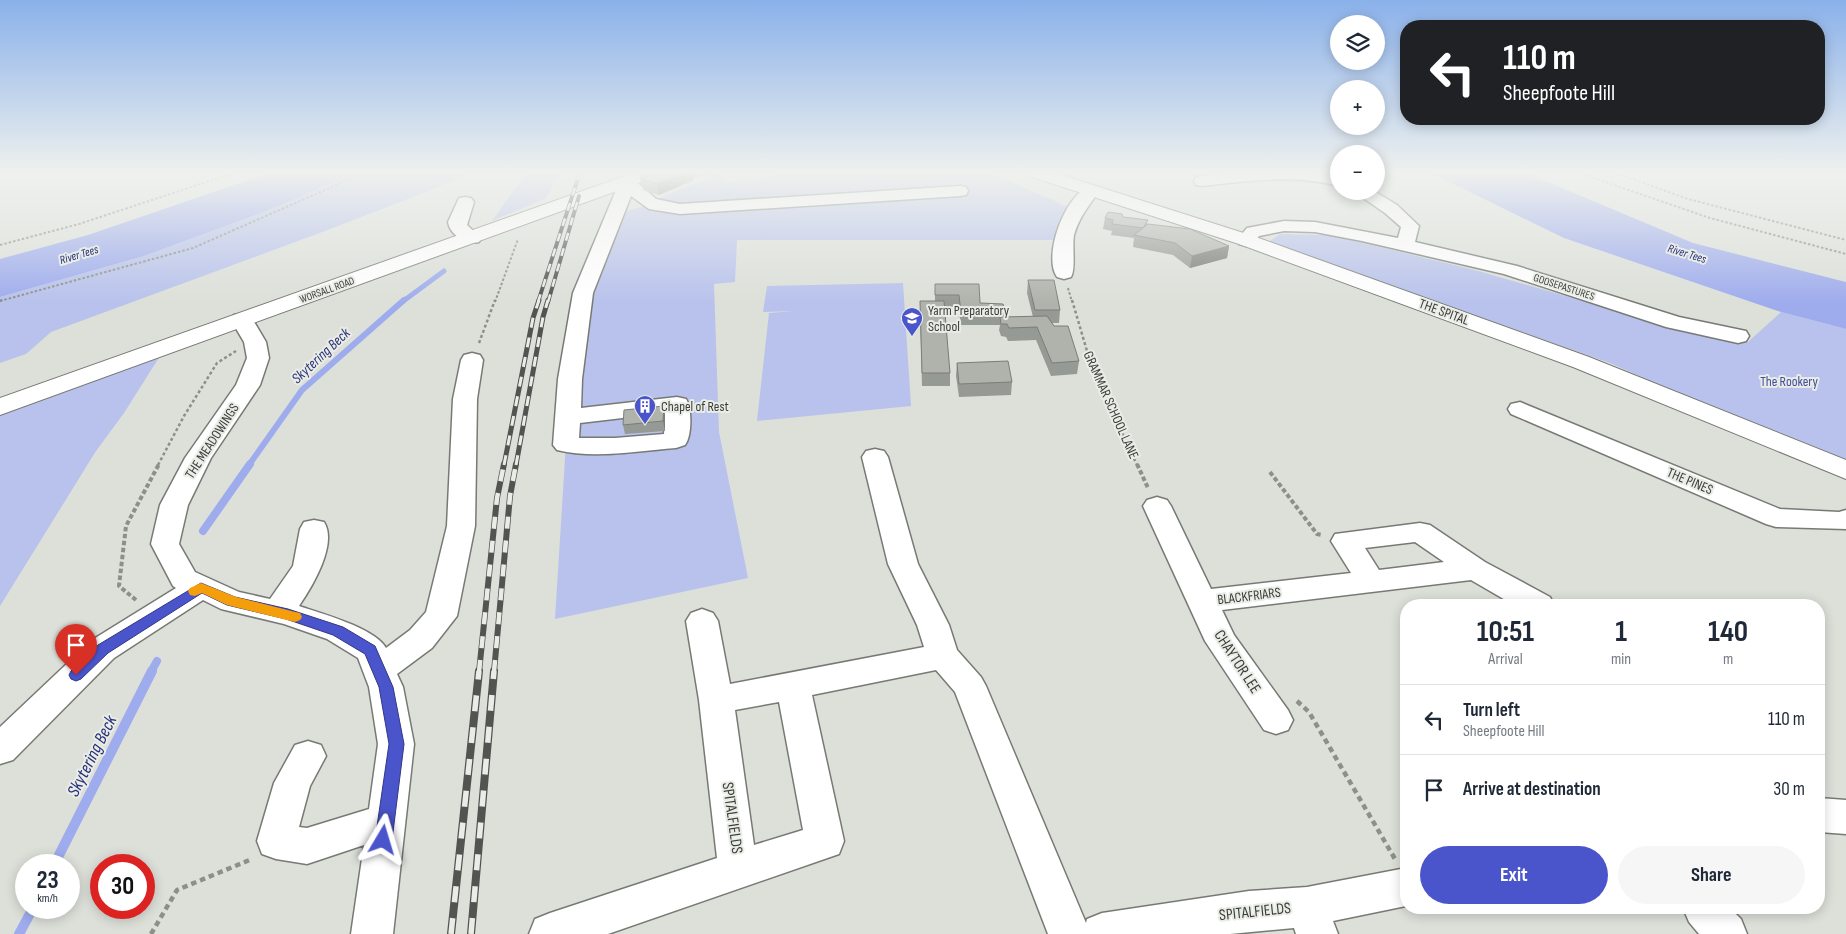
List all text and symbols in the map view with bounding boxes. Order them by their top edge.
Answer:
map controls [1330,15,1385,200]
button: layers [1330,15,1385,70]
text: 110 m [1503,37,1576,80]
icon: left [1420,40,1485,105]
button: + [1330,80,1385,135]
text: Sheepfoote Hill [1503,80,1615,107]
button: − [1330,145,1385,200]
water label: River Tees [1666,241,1709,267]
water label: River Tees [58,242,101,268]
street label: GOOSEPASTURES [1532,271,1596,303]
street label: WORSALL ROAD [298,274,356,306]
street label: THE SPITAL [1417,295,1471,329]
place label: Yarm Preparatory School [928,302,1010,335]
school or university icon: Yarm Preparatory School [900,306,924,337]
water label: Skytering Beck [288,324,355,388]
street label: GRAMMAR SCHOOL LANE [1080,349,1142,462]
park label: The Rookery [1760,373,1818,390]
building icon: Chapel of Rest [633,394,657,425]
place label: Chapel of Rest [661,398,729,415]
street label: THE MEADOWINGS [181,400,243,482]
street label: THE PINES [1664,464,1716,498]
street label: BLACKFRIARS [1216,584,1282,608]
text: 10:51 [1477,614,1534,650]
text: 1 [1615,614,1627,650]
text: 140 [1708,614,1748,650]
pin [55,624,97,675]
street label: CHAYTOR LEE [1209,627,1265,697]
icon: arrive [62,631,90,659]
text: Arrival [1488,650,1523,669]
text: min [1611,650,1631,669]
text: m [1723,650,1733,669]
text: Turn left [1463,699,1520,722]
icon: left [1420,706,1448,734]
text: 110 m [1768,708,1805,731]
water label: Skytering Beck [63,711,122,800]
text: Sheepfoote Hill [1463,722,1544,741]
icon: arrive [1420,776,1448,804]
text: Arrive at destination [1463,778,1601,801]
text: 30 m [1773,778,1805,801]
street label: SPITALFIELDS [718,781,746,855]
position arrow [356,813,408,865]
button: Exit [1420,846,1608,904]
button: Share [1618,846,1805,904]
speed limit sign: 30 [90,854,155,919]
text: 23 [36,865,59,896]
text: km/h [37,891,58,906]
street label: SPITALFIELDS [1218,899,1292,925]

